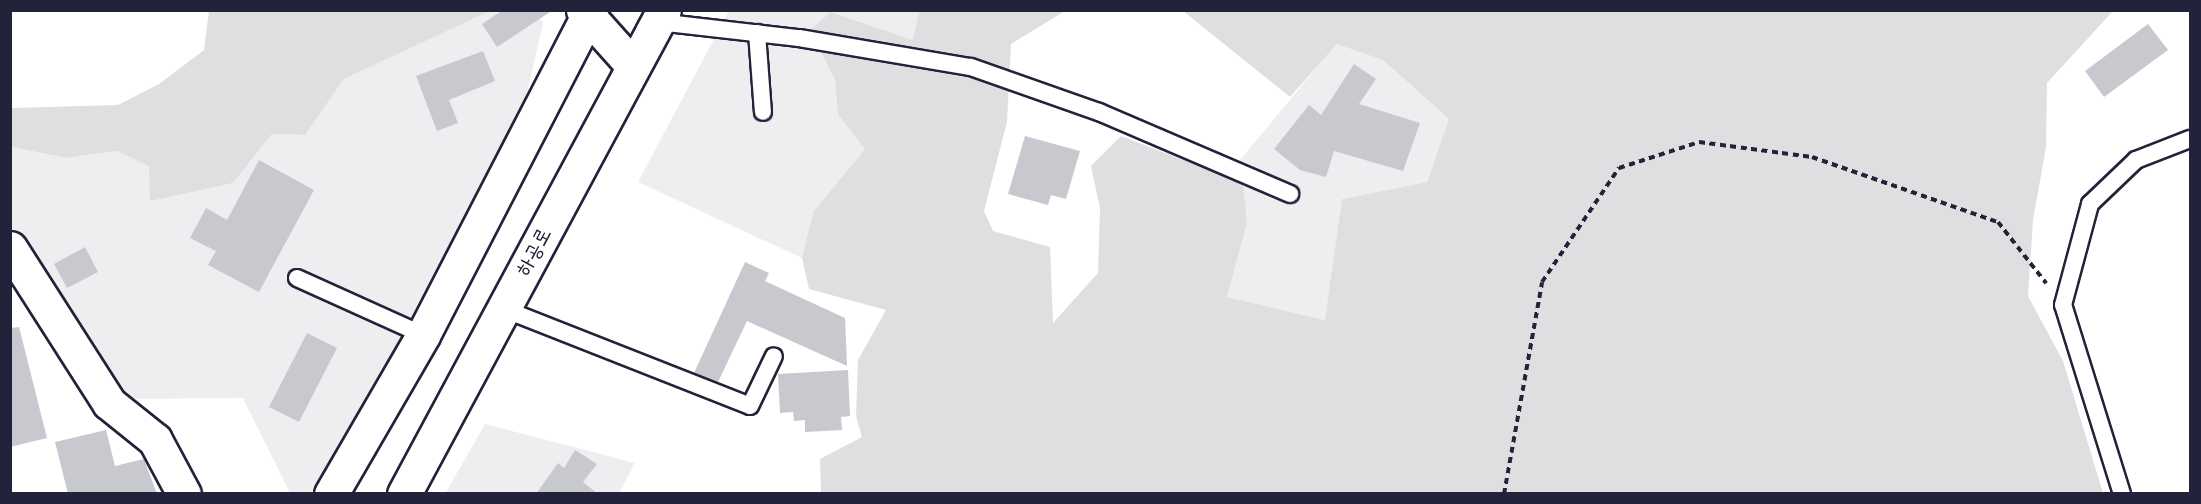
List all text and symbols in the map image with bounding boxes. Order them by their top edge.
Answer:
street label: 하공로 [511,224,557,280]

